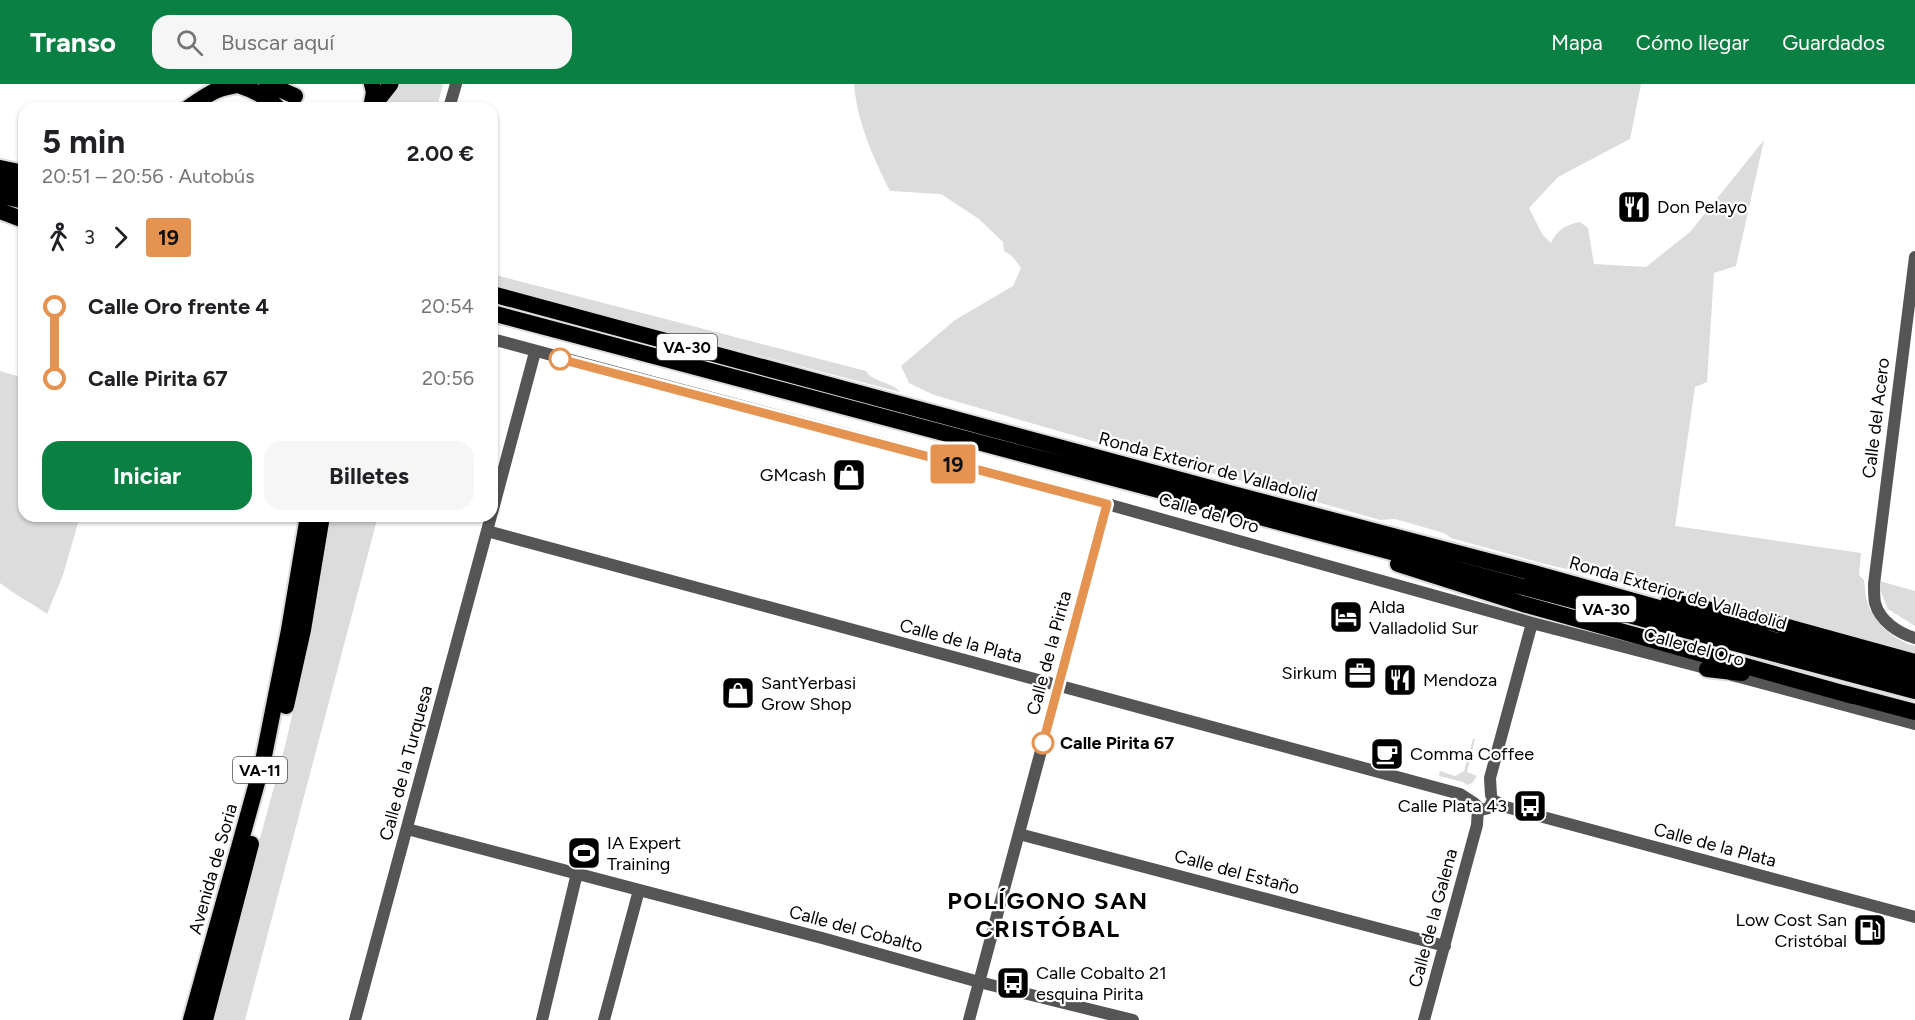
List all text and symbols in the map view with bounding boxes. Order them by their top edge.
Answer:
search box [152,15,572,69]
text: Transo [30,25,116,59]
icon: search [173,26,206,59]
text: Buscar aquí [221,29,334,56]
text: Mapa [1551,30,1603,55]
text: Cómo llegar [1636,30,1749,55]
text: Guardados [1782,30,1885,55]
text: 5 min [42,122,125,161]
text: 2.00 € [407,140,474,167]
text: 20:51 – 20:56 · Autobús [42,164,255,188]
restaurant icon: Don Pelayo [1616,189,1652,225]
place label: Don Pelayo [1657,196,1747,218]
icon: walk [42,221,75,254]
icon: forward [104,221,137,254]
text: 3 [84,225,95,249]
text: 19 [158,225,179,250]
text: Calle Oro frente 4 [88,293,269,320]
text: 20:54 [421,294,474,318]
road number: VA-30 [657,334,717,360]
unlabelled marker [549,348,571,370]
street label: Calle del Acero [1858,356,1894,480]
text: Calle Pirita 67 [88,365,228,392]
text: 20:56 [422,366,474,390]
street label: Ronda Exterior de Valladolid [1096,427,1320,507]
button: Iniciar [42,441,252,510]
button: Billetes [264,441,474,510]
line badge: 19 [926,444,980,484]
text: 19 [942,452,964,477]
shop icon: GMcash [831,457,867,493]
place label: GMcash [760,464,826,486]
street label: Calle del Oro [1156,488,1262,538]
street label: Ronda Exterior de Valladolid [1567,551,1789,635]
street label: Calle de la Pirita [1022,589,1076,717]
place label: Alda Valladolid Sur [1369,596,1478,639]
road number: VA-30 [1576,596,1636,622]
hotel icon: Alda Valladolid Sur [1328,599,1364,635]
street label: Calle de la Plata [897,614,1025,668]
street label: Calle del Oro [1641,623,1747,671]
office icon: Sirkum [1342,655,1378,691]
place label: Sirkum [1282,662,1337,684]
restaurant icon: Mendoza [1382,662,1418,698]
place label: Mendoza [1423,669,1497,691]
place label: SantYerbasi Grow Shop [761,672,856,715]
shop icon: SantYerbasi Grow Shop [720,675,756,711]
street label: Calle de la Turquesa [375,683,437,843]
marker: Calle Pirita 67 [1032,732,1054,754]
place label: Calle Pirita 67 [1060,732,1174,754]
cafe icon: Comma Coffee [1369,736,1405,772]
place label: Comma Coffee [1410,743,1534,765]
road number: VA-11 [233,757,287,783]
bus stop icon: Calle Plata 43 [1512,788,1548,824]
place label: Calle Plata 43 [1398,795,1507,817]
street label: Avenida de Soria [184,801,242,937]
street label: Calle de la Plata [1651,818,1779,872]
place label: IA Expert Training [607,832,681,875]
sports icon: IA Expert Training [566,835,602,871]
street label: Calle del Estaño [1172,845,1302,899]
street label: Calle de la Galena [1404,846,1462,990]
district label: POLÍGONO SAN CRISTÓBAL [947,886,1149,943]
street label: Calle del Cobalto [787,901,925,957]
place label: Low Cost San Cristóbal [1736,909,1847,952]
fuel station icon: Low Cost San Cristóbal [1852,912,1888,948]
place label: Calle Cobalto 21 esquina Pirita [1036,962,1167,1005]
bus stop icon: Calle Cobalto 21 esquina Pirita [995,965,1031,1001]

